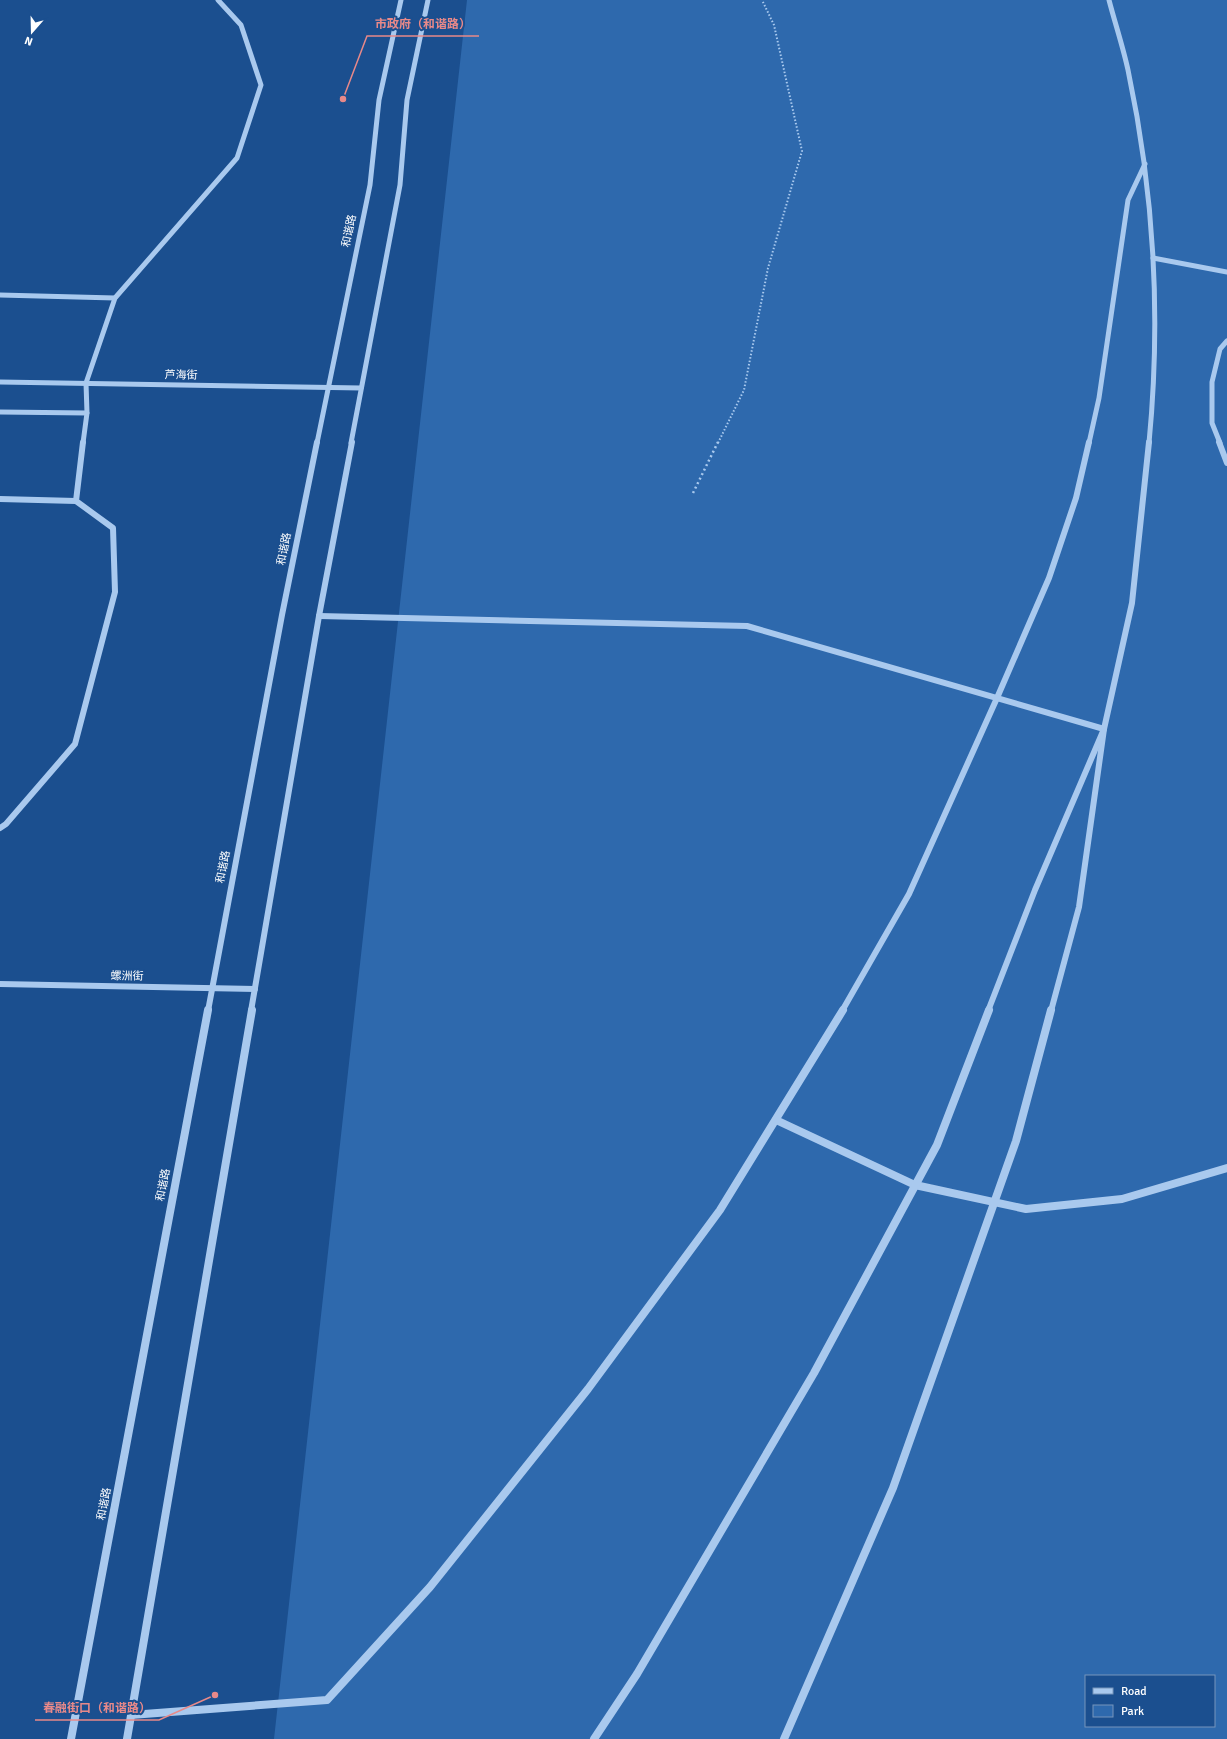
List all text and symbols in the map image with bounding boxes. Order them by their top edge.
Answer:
north arrow [12,12,52,52]
callout: 市政府（和谐路） [367,12,479,36]
text: 市政府（和谐路） [375,17,471,32]
text: N [23,34,35,48]
street label: 和谐路 [339,214,359,248]
street label: 芦海街 [164,368,198,382]
street label: 和谐路 [274,532,294,566]
street label: 和谐路 [213,850,233,884]
street label: 螺洲街 [110,969,144,983]
street label: 和谐路 [153,1168,173,1202]
street label: 和谐路 [94,1487,114,1521]
legend [1085,1675,1215,1727]
text: Road [1121,1684,1147,1699]
callout: 春融街口（和谐路） [35,1696,159,1720]
text: 春融街口（和谐路） [43,1701,151,1716]
text: Park [1121,1704,1144,1719]

